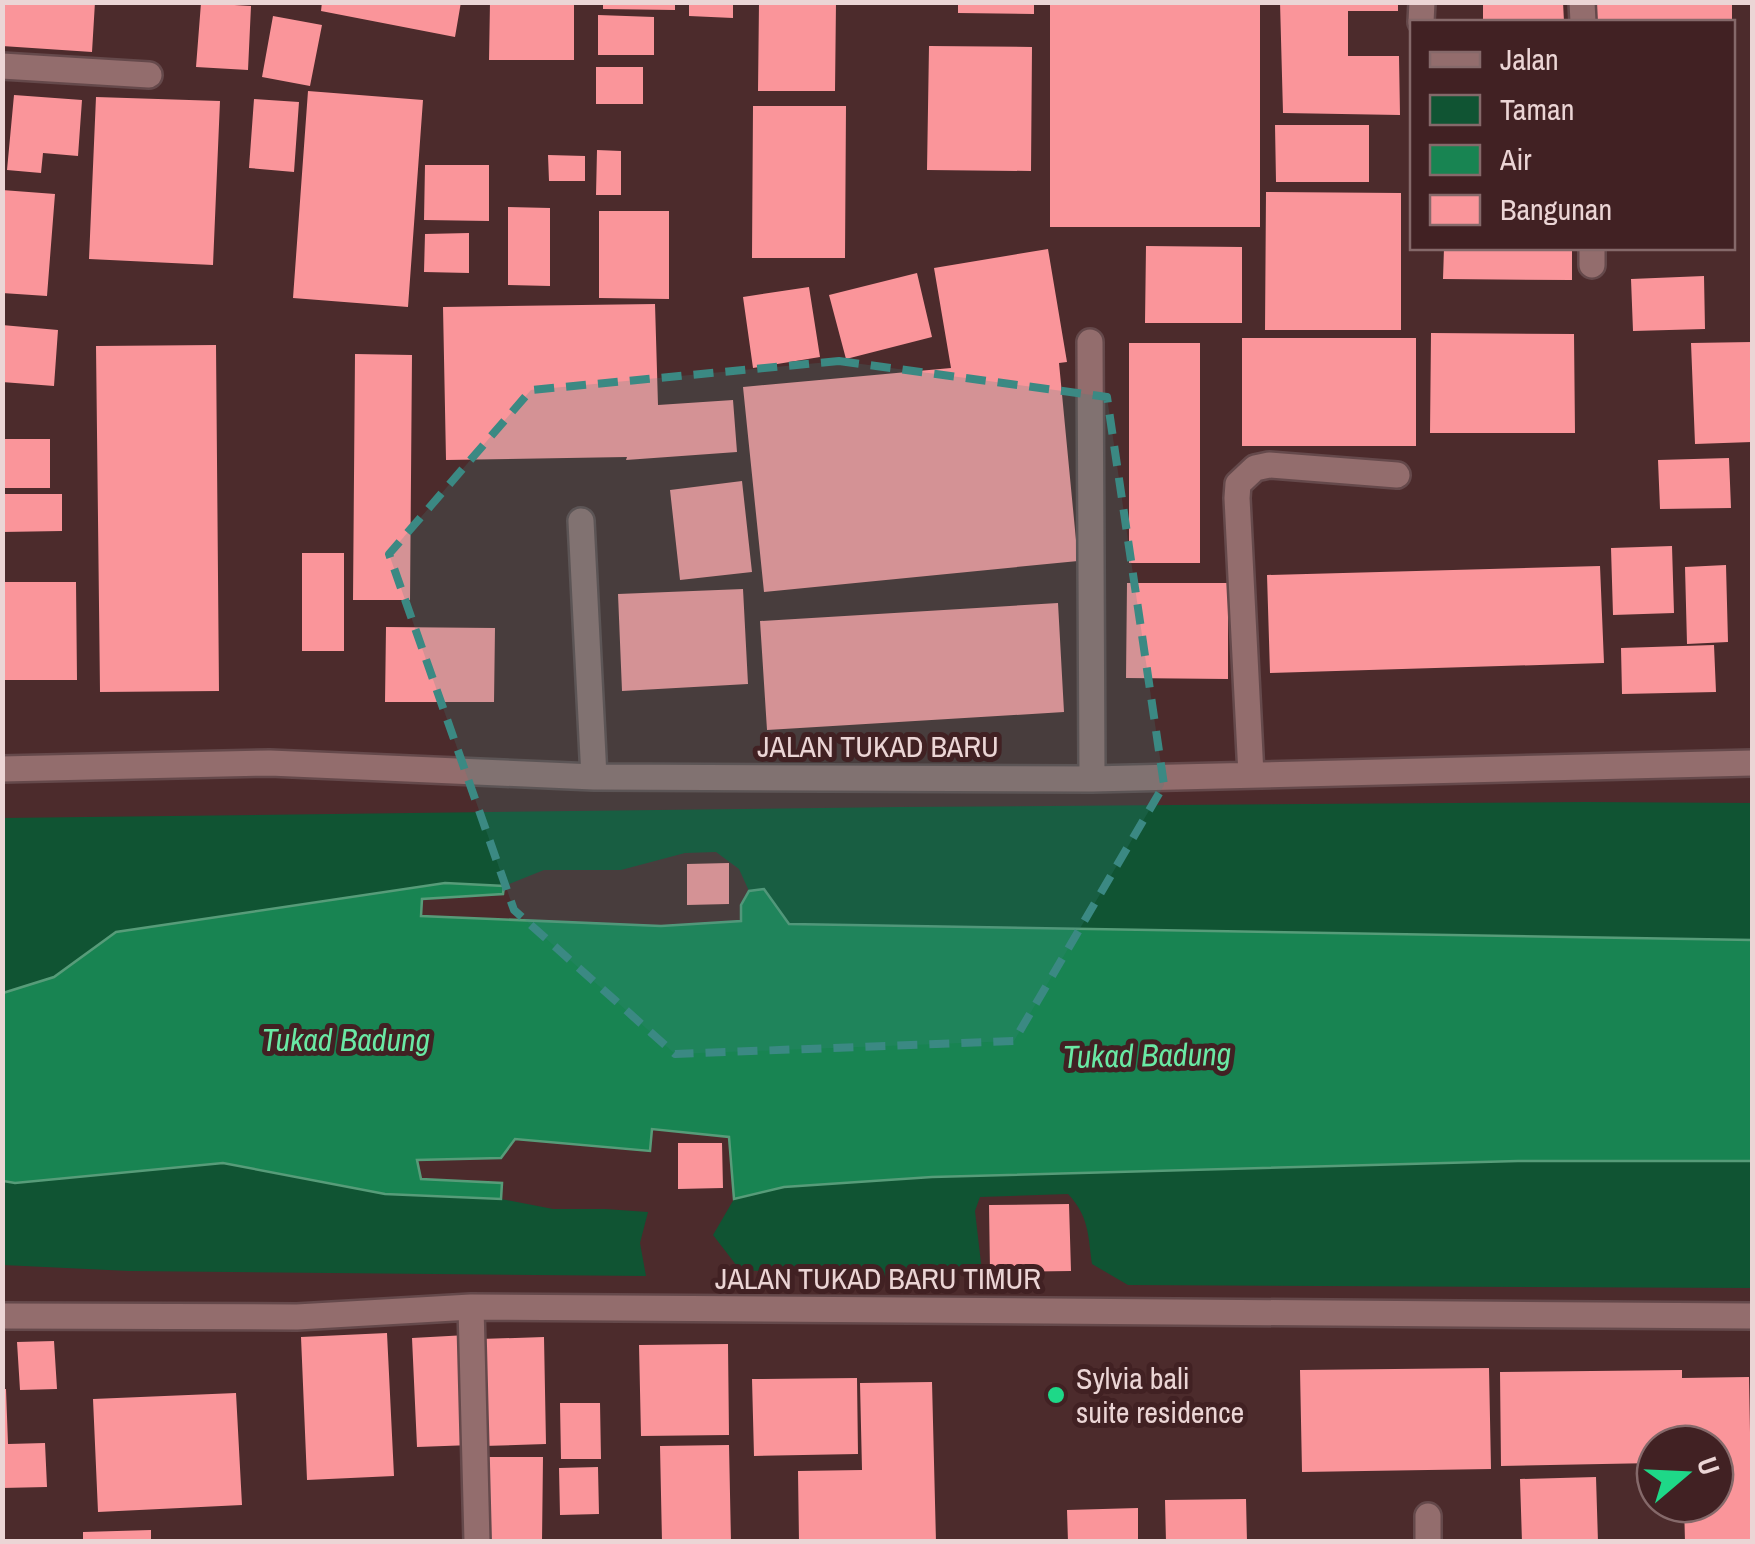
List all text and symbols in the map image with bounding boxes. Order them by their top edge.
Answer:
legend [1410,20,1735,250]
text: Jalan [1500,39,1559,79]
text: Taman [1500,89,1574,129]
text: Air [1499,139,1532,179]
text: Bangunan [1500,189,1612,229]
street label: JALAN TUKAD BARU [757,726,999,766]
water label: Tukad Badung [262,1018,430,1061]
water label: Tukad Badung [1062,1032,1232,1078]
street label: JALAN TUKAD BARU TIMUR [715,1258,1041,1298]
place label: Sylvia bali suite residence [1076,1358,1244,1432]
marker: Sylvia bali suite residence [1045,1384,1067,1406]
north arrow [1635,1424,1735,1524]
text: U [1688,1452,1729,1480]

